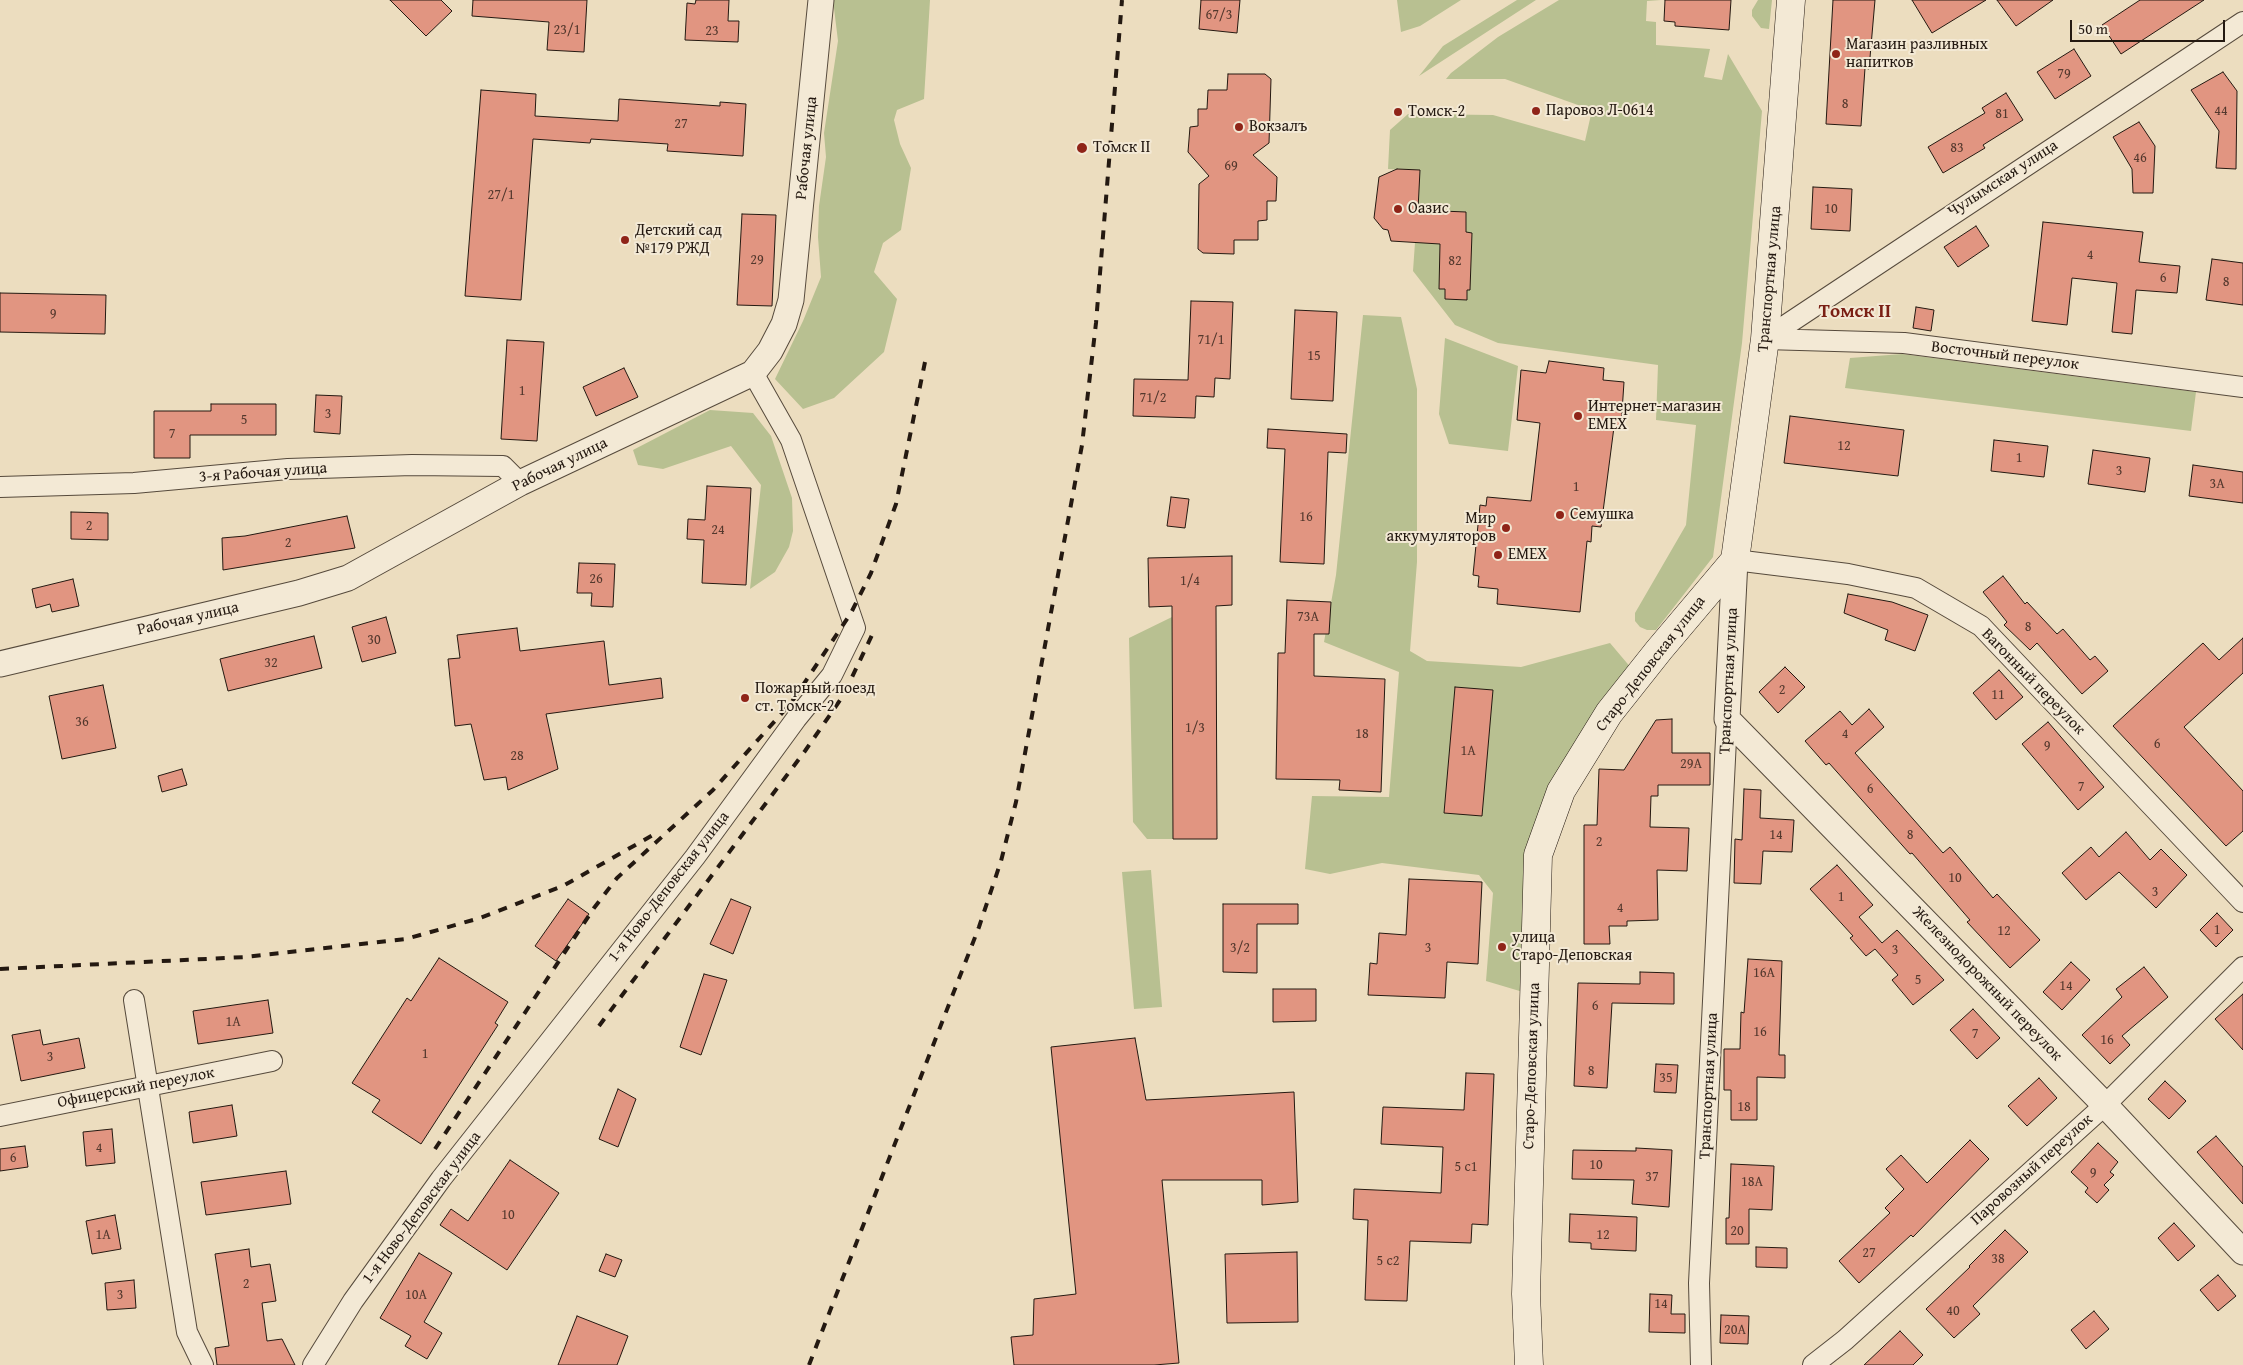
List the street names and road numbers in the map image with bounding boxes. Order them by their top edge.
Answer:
street label: Рабочая улица [792,95,822,201]
street label: Чулымская улица [1944,136,2062,222]
street label: Транспортная улица [1754,205,1786,353]
street label: Восточный переулок [1930,337,2080,375]
street label: Рабочая улица [509,434,611,496]
street label: 3-я Рабочая улица [198,459,328,487]
street label: Старо-Деповская улица [1592,592,1710,736]
street label: Рабочая улица [135,598,241,640]
street label: Транспортная улица [1716,607,1742,755]
street label: Вагонный переулок [1977,625,2089,739]
street label: 1-я Ново-Деповская улица [604,808,734,966]
street label: Железнодорожный переулок [1908,903,2066,1065]
street label: Старо-Деповская улица [1519,982,1545,1150]
street label: Транспортная улица [1696,1012,1722,1160]
street label: Офицерский переулок [56,1063,216,1113]
street label: Паровозный переулок [1967,1110,2097,1230]
street label: 1-я Ново-Деповская улица [358,1128,486,1288]

